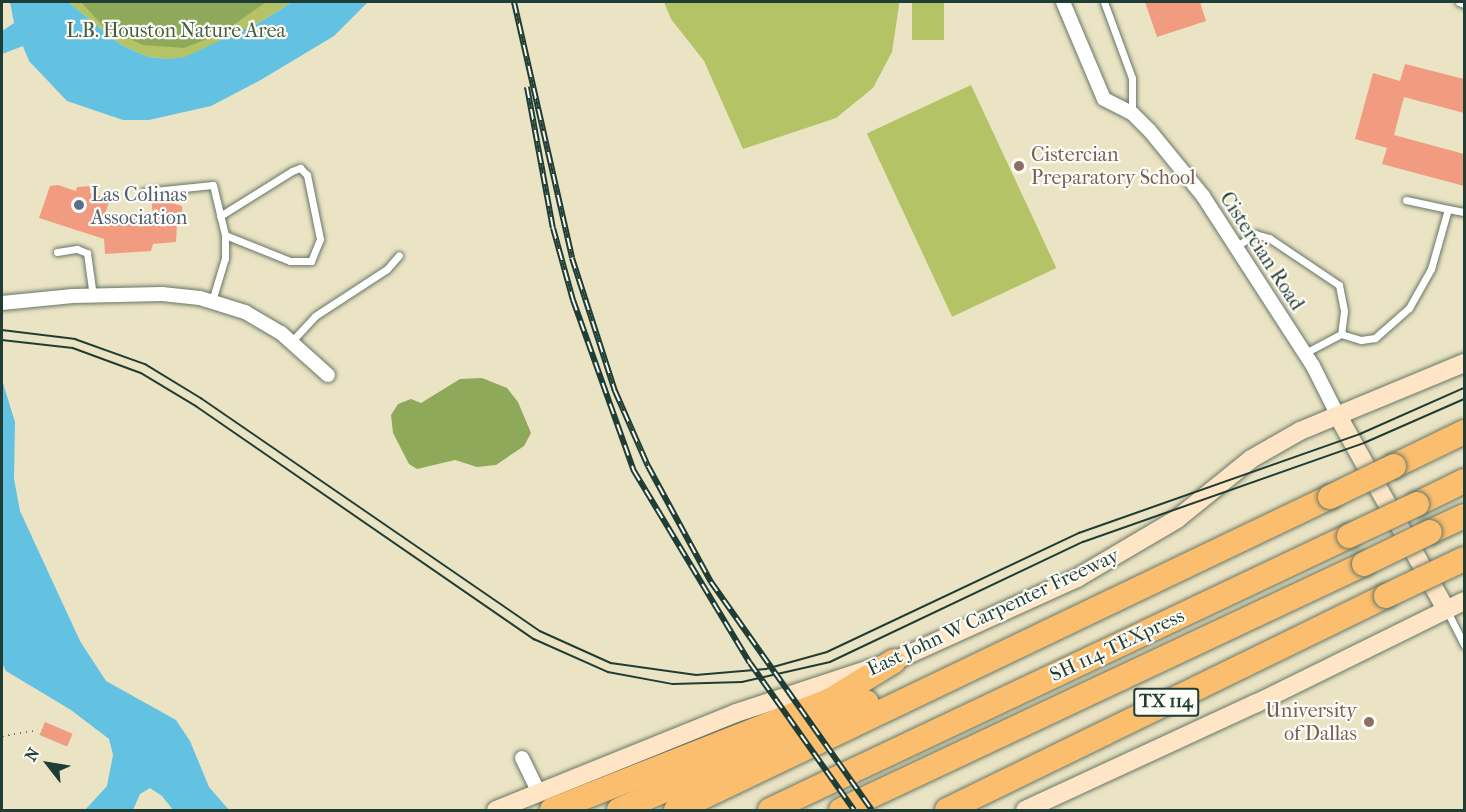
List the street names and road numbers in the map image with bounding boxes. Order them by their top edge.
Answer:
street label: Cistercian Road [1215,187,1309,315]
street label: East John W Carpenter Freeway [863,543,1123,681]
street label: SH 114 TEXpress [1046,603,1188,687]
road number: TX 114 [1133,687,1199,717]

